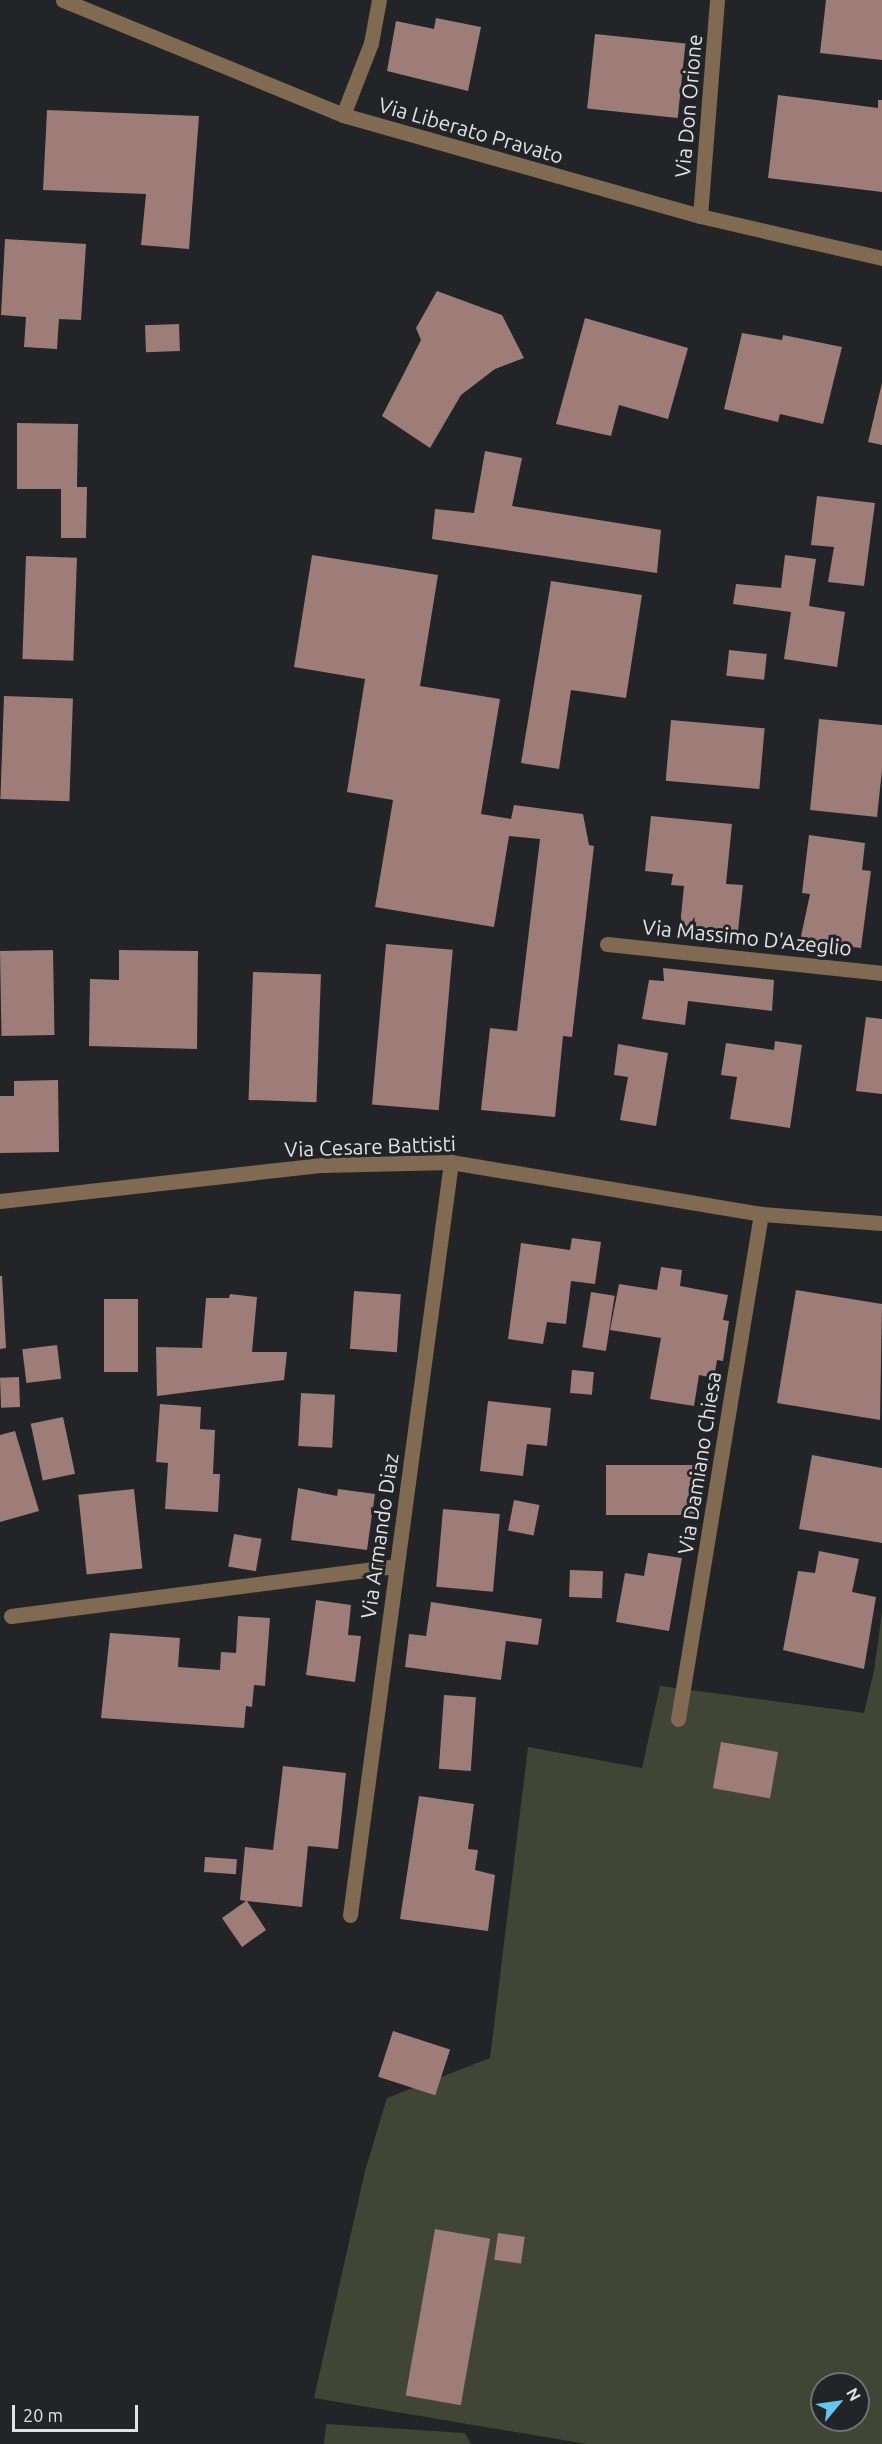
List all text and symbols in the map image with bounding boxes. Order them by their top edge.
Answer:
street label: Via Don Orione [669,33,707,179]
street label: Via Liberato Pravato [376,92,566,168]
street label: Via Massimo D'Azeglio [641,913,853,961]
street label: Via Cesare Battisti [284,1130,456,1162]
street label: Via Damiano Chiesa [672,1370,726,1556]
street label: Via Armando Diaz [355,1452,403,1620]
north arrow [810,2372,870,2432]
text: N [843,2385,865,2404]
scale bar [15,2393,141,2431]
text: 20 m [23,2405,63,2425]

